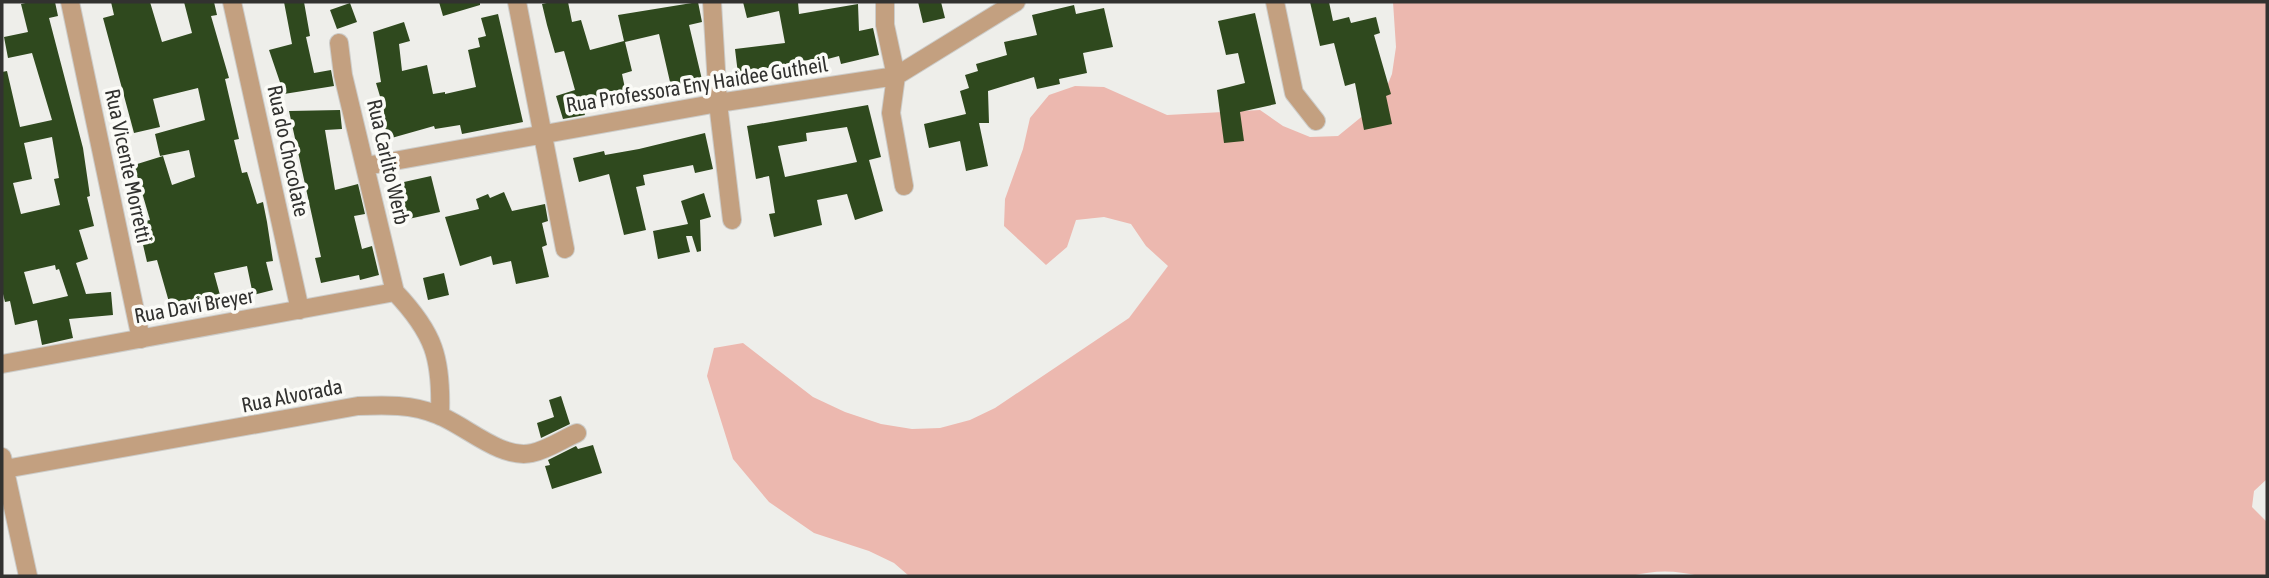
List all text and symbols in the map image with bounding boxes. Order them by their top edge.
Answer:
street label: Rua Professora Eny Haidee Gutheil [564,51,830,117]
street label: Rua do Chocolate [263,83,315,219]
street label: Rua Vicente Morretti [101,87,157,245]
street label: Rua Carlito Werb [363,97,415,227]
street label: Rua Davi Breyer [132,283,256,327]
street label: Rua Alvorada [239,373,344,417]

